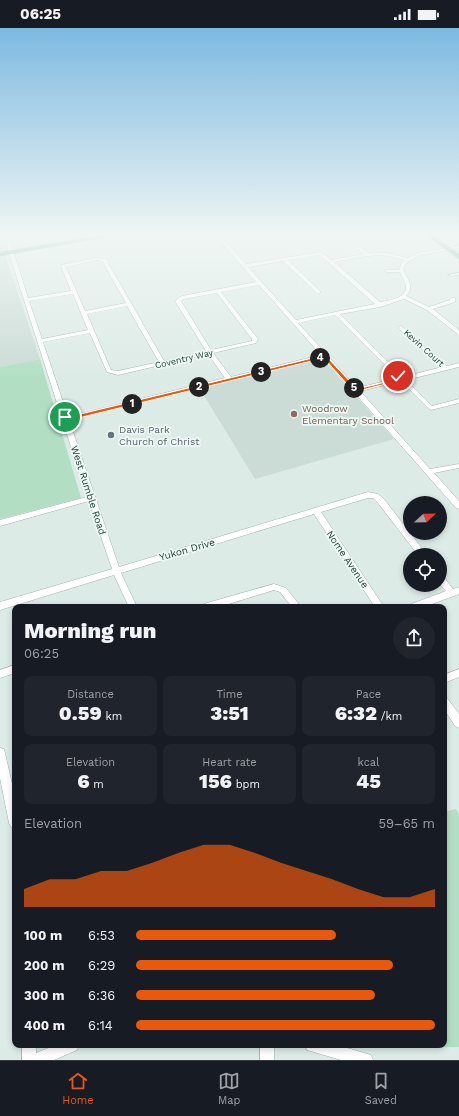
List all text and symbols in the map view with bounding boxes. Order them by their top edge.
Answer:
text: 06:25 [20,5,61,23]
street label: Kevin Court [402,327,446,369]
street label: Coventry Way [154,347,214,371]
pin: 4 [310,348,330,368]
text: 4 [316,351,324,364]
pin [381,359,415,393]
pin: 3 [251,362,271,382]
text: 3 [258,365,264,378]
icon: check [387,365,409,387]
pin: 2 [189,377,209,397]
pin: 5 [344,378,364,398]
text: 2 [196,380,202,393]
text: 5 [351,381,357,394]
pin: 1 [122,394,142,414]
text: 1 [130,397,134,410]
pin [48,400,82,434]
place label: Woodrow Elementary School [302,403,394,426]
icon: arrive [54,406,76,428]
marker: Woodrow Elementary School [289,409,299,419]
place label: Davis Park Church of Christ [119,424,200,447]
marker: Davis Park Church of Christ [106,430,116,440]
street label: West Rumble Road [69,444,108,536]
north arrow [403,496,447,540]
map controls [403,496,447,592]
street label: Nome Avenue [324,528,371,590]
street label: Yukon Drive [158,536,216,563]
button: locate [403,548,447,592]
button: share [393,617,435,659]
text: Morning run [24,618,156,643]
text: 06:25 [24,646,59,661]
text: Distance [67,688,114,701]
text: Time [216,688,243,701]
text: Pace [356,688,381,701]
text: 0.59 [59,701,102,725]
text: 3:51 [210,701,249,725]
text: 6:32 [335,701,377,725]
text: km [102,710,122,723]
text: /km [377,710,402,723]
text: Elevation [66,756,115,769]
text: Heart rate [202,756,257,769]
text: kcal [358,756,379,769]
text: 6 [77,769,90,793]
text: 156 [199,769,232,793]
text: 45 [356,769,381,793]
text: m [90,778,104,791]
text: bpm [232,778,260,791]
text: Elevation [24,816,82,831]
text: 59–65 m [378,816,435,831]
text: 100 m [24,928,62,943]
text: 6:53 [88,928,115,943]
text: 200 m [24,958,64,973]
text: 6:29 [88,958,115,973]
text: 300 m [24,988,64,1003]
text: 6:36 [88,988,115,1003]
text: 400 m [24,1018,65,1033]
text: 6:14 [88,1018,113,1033]
tab: Home [62,1070,94,1107]
tab: Map [218,1070,240,1107]
tab: Saved [365,1070,397,1107]

